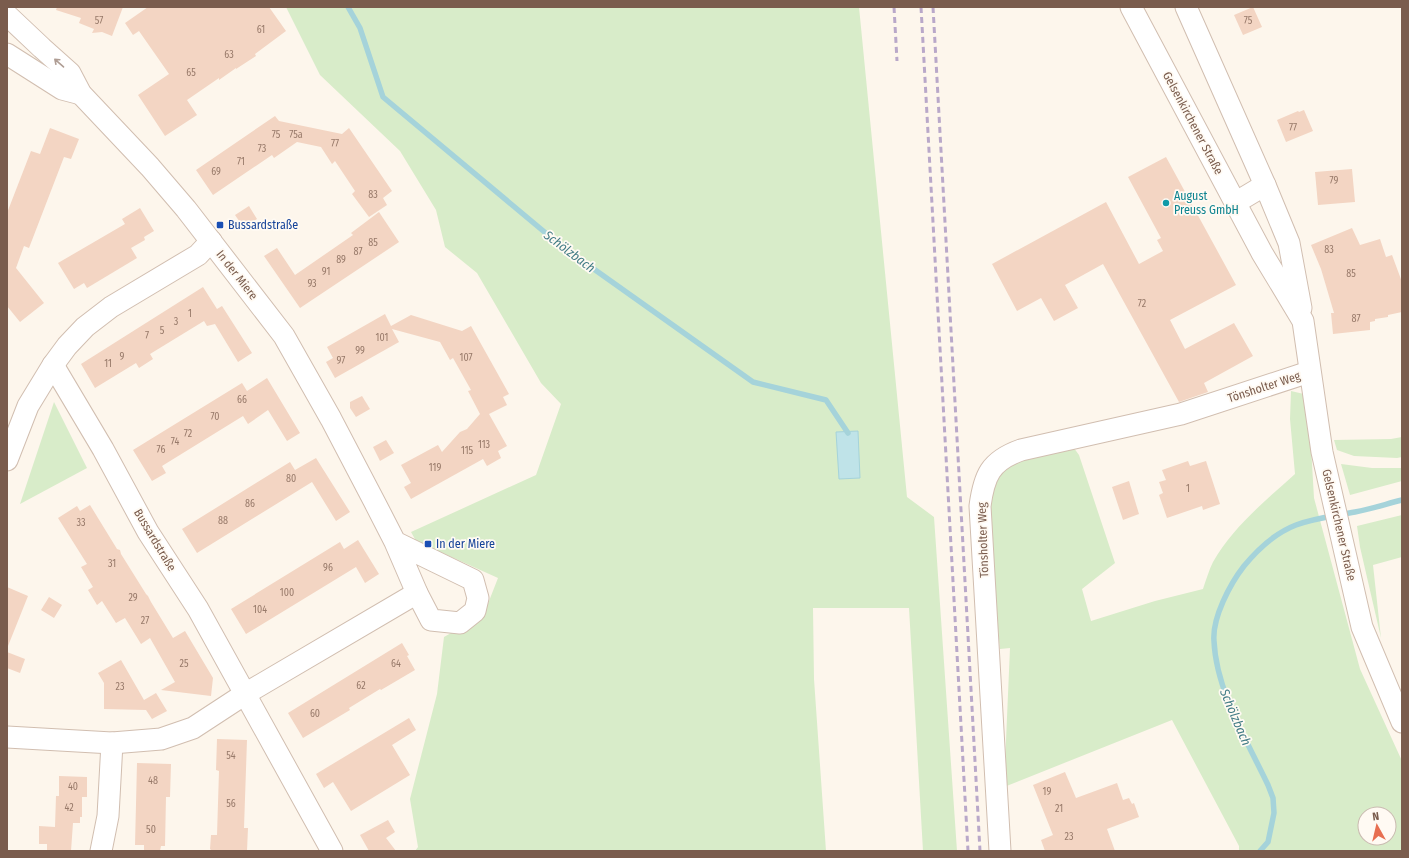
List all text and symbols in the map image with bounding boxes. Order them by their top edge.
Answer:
house number: 57 [95,15,103,27]
house number: 75 [1244,15,1253,27]
house number: 61 [257,24,265,36]
house number: 63 [224,49,234,61]
one-way arrow [54,58,64,68]
house number: 65 [186,67,196,79]
street label: Gelsenkirchener Straße [1160,69,1226,177]
house number: 77 [1289,122,1297,134]
house number: 75 [272,129,281,141]
house number: 75a [289,129,303,141]
house number: 77 [331,138,339,150]
house number: 73 [258,143,267,155]
house number: 71 [237,156,245,168]
house number: 69 [211,166,221,178]
house number: 79 [1330,175,1339,187]
house number: 83 [368,189,378,201]
place label: August Preuss GmbH [1174,189,1239,217]
marker: August Preuss GmbH [1161,198,1171,208]
place label: Bussardstraße [228,218,298,232]
marker: Bussardstraße [215,220,225,230]
water label: Schölzbach [540,227,598,275]
house number: 85 [368,237,378,249]
house number: 83 [1324,244,1334,256]
house number: 87 [354,246,362,258]
street label: In der Miere [213,247,261,303]
house number: 89 [336,254,346,266]
house number: 91 [322,266,330,278]
house number: 85 [1346,268,1356,280]
house number: 93 [307,278,317,290]
house number: 72 [1138,298,1147,310]
house number: 1 [188,308,192,320]
house number: 87 [1352,313,1360,325]
house number: 3 [174,316,179,328]
house number: 5 [160,325,165,337]
house number: 7 [145,330,149,342]
house number: 101 [376,332,388,344]
house number: 99 [355,345,365,357]
house number: 9 [120,351,125,363]
house number: 107 [460,352,472,364]
house number: 97 [337,355,345,367]
house number: 11 [104,358,112,370]
street label: Tönsholter Weg [1226,369,1302,405]
house number: 66 [237,394,247,406]
house number: 70 [210,411,220,423]
house number: 72 [184,428,193,440]
house number: 74 [171,436,179,448]
house number: 113 [478,439,491,451]
house number: 76 [157,444,165,456]
house number: 115 [461,445,474,457]
house number: 119 [429,462,441,474]
street label: Gelsenkirchener Straße [1319,468,1359,582]
house number: 80 [286,473,296,485]
house number: 1 [1186,483,1190,495]
house number: 86 [245,498,255,510]
street label: Tönsholter Weg [975,502,991,578]
street label: Bussardstraße [131,506,179,574]
house number: 88 [218,515,228,527]
house number: 33 [76,517,86,529]
place label: In der Miere [436,537,495,551]
marker: In der Miere [423,539,433,549]
house number: 31 [108,558,116,570]
house number: 96 [323,562,333,574]
house number: 100 [280,587,294,599]
house number: 29 [128,592,138,604]
house number: 104 [253,604,267,616]
house number: 27 [141,615,149,627]
house number: 25 [180,658,189,670]
house number: 64 [391,658,401,670]
house number: 62 [356,680,366,692]
house number: 23 [116,681,125,693]
water label: Schölzbach [1217,686,1254,748]
house number: 60 [310,708,320,720]
house number: 54 [226,750,236,762]
house number: 48 [148,775,158,787]
house number: 40 [68,781,78,793]
house number: 19 [1043,786,1052,798]
house number: 56 [226,798,236,810]
house number: 42 [64,802,74,814]
house number: 21 [1055,803,1063,815]
north arrow [1357,806,1397,846]
text: N [1372,810,1380,823]
house number: 50 [146,824,156,836]
house number: 23 [1065,831,1074,843]

